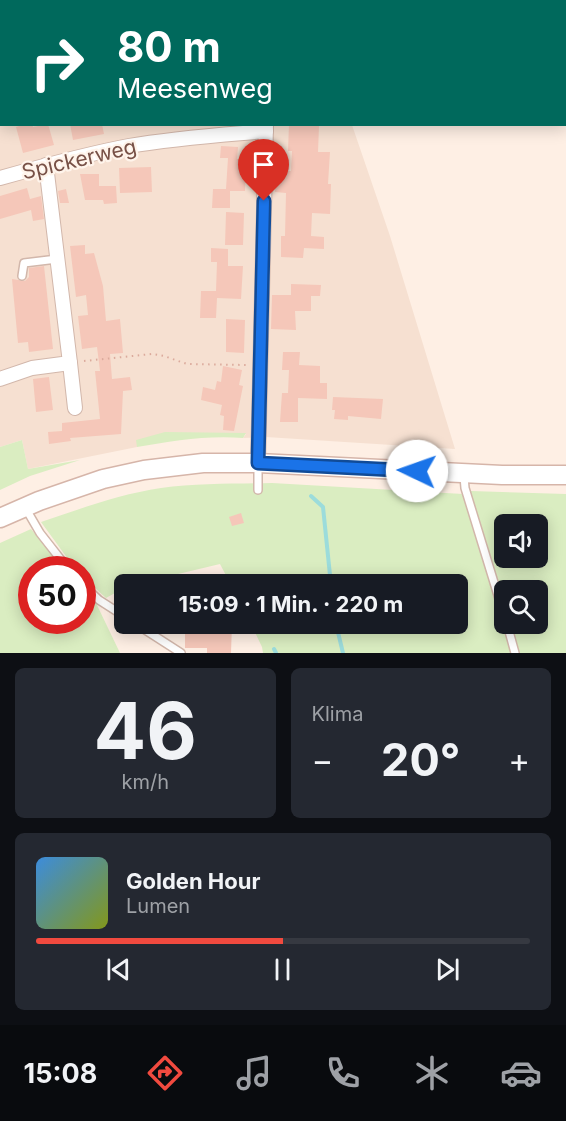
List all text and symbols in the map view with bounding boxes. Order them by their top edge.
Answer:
text: 80 m [117,21,221,72]
icon: right [18,24,96,102]
text: Meesenweg [117,72,273,105]
street label: Spickerweg [19,134,139,184]
pin [238,139,289,201]
icon: arrive [247,148,280,181]
position arrow [385,439,449,503]
map controls [494,514,548,634]
button: sound [494,514,548,568]
speed limit sign: 50 [18,556,96,634]
button: search [494,580,548,634]
text: 15:09 · 1 Min. · 220 m [179,591,403,617]
text: 46 [94,683,197,778]
text: Klima [312,702,363,726]
text: 20° [381,732,460,787]
text: − [312,740,333,780]
text: + [508,740,530,780]
text: km/h [121,770,169,794]
text: Golden Hour [126,868,260,894]
text: Lumen [126,894,190,918]
icon: previous [102,953,135,986]
icon: pause [266,953,299,986]
icon: next [431,953,464,986]
icon: directions [144,1052,186,1094]
icon: music [233,1052,275,1094]
icon: phone [322,1052,364,1094]
icon: climate [411,1052,453,1094]
icon: car [500,1052,542,1094]
text: 15:08 [24,1057,97,1090]

